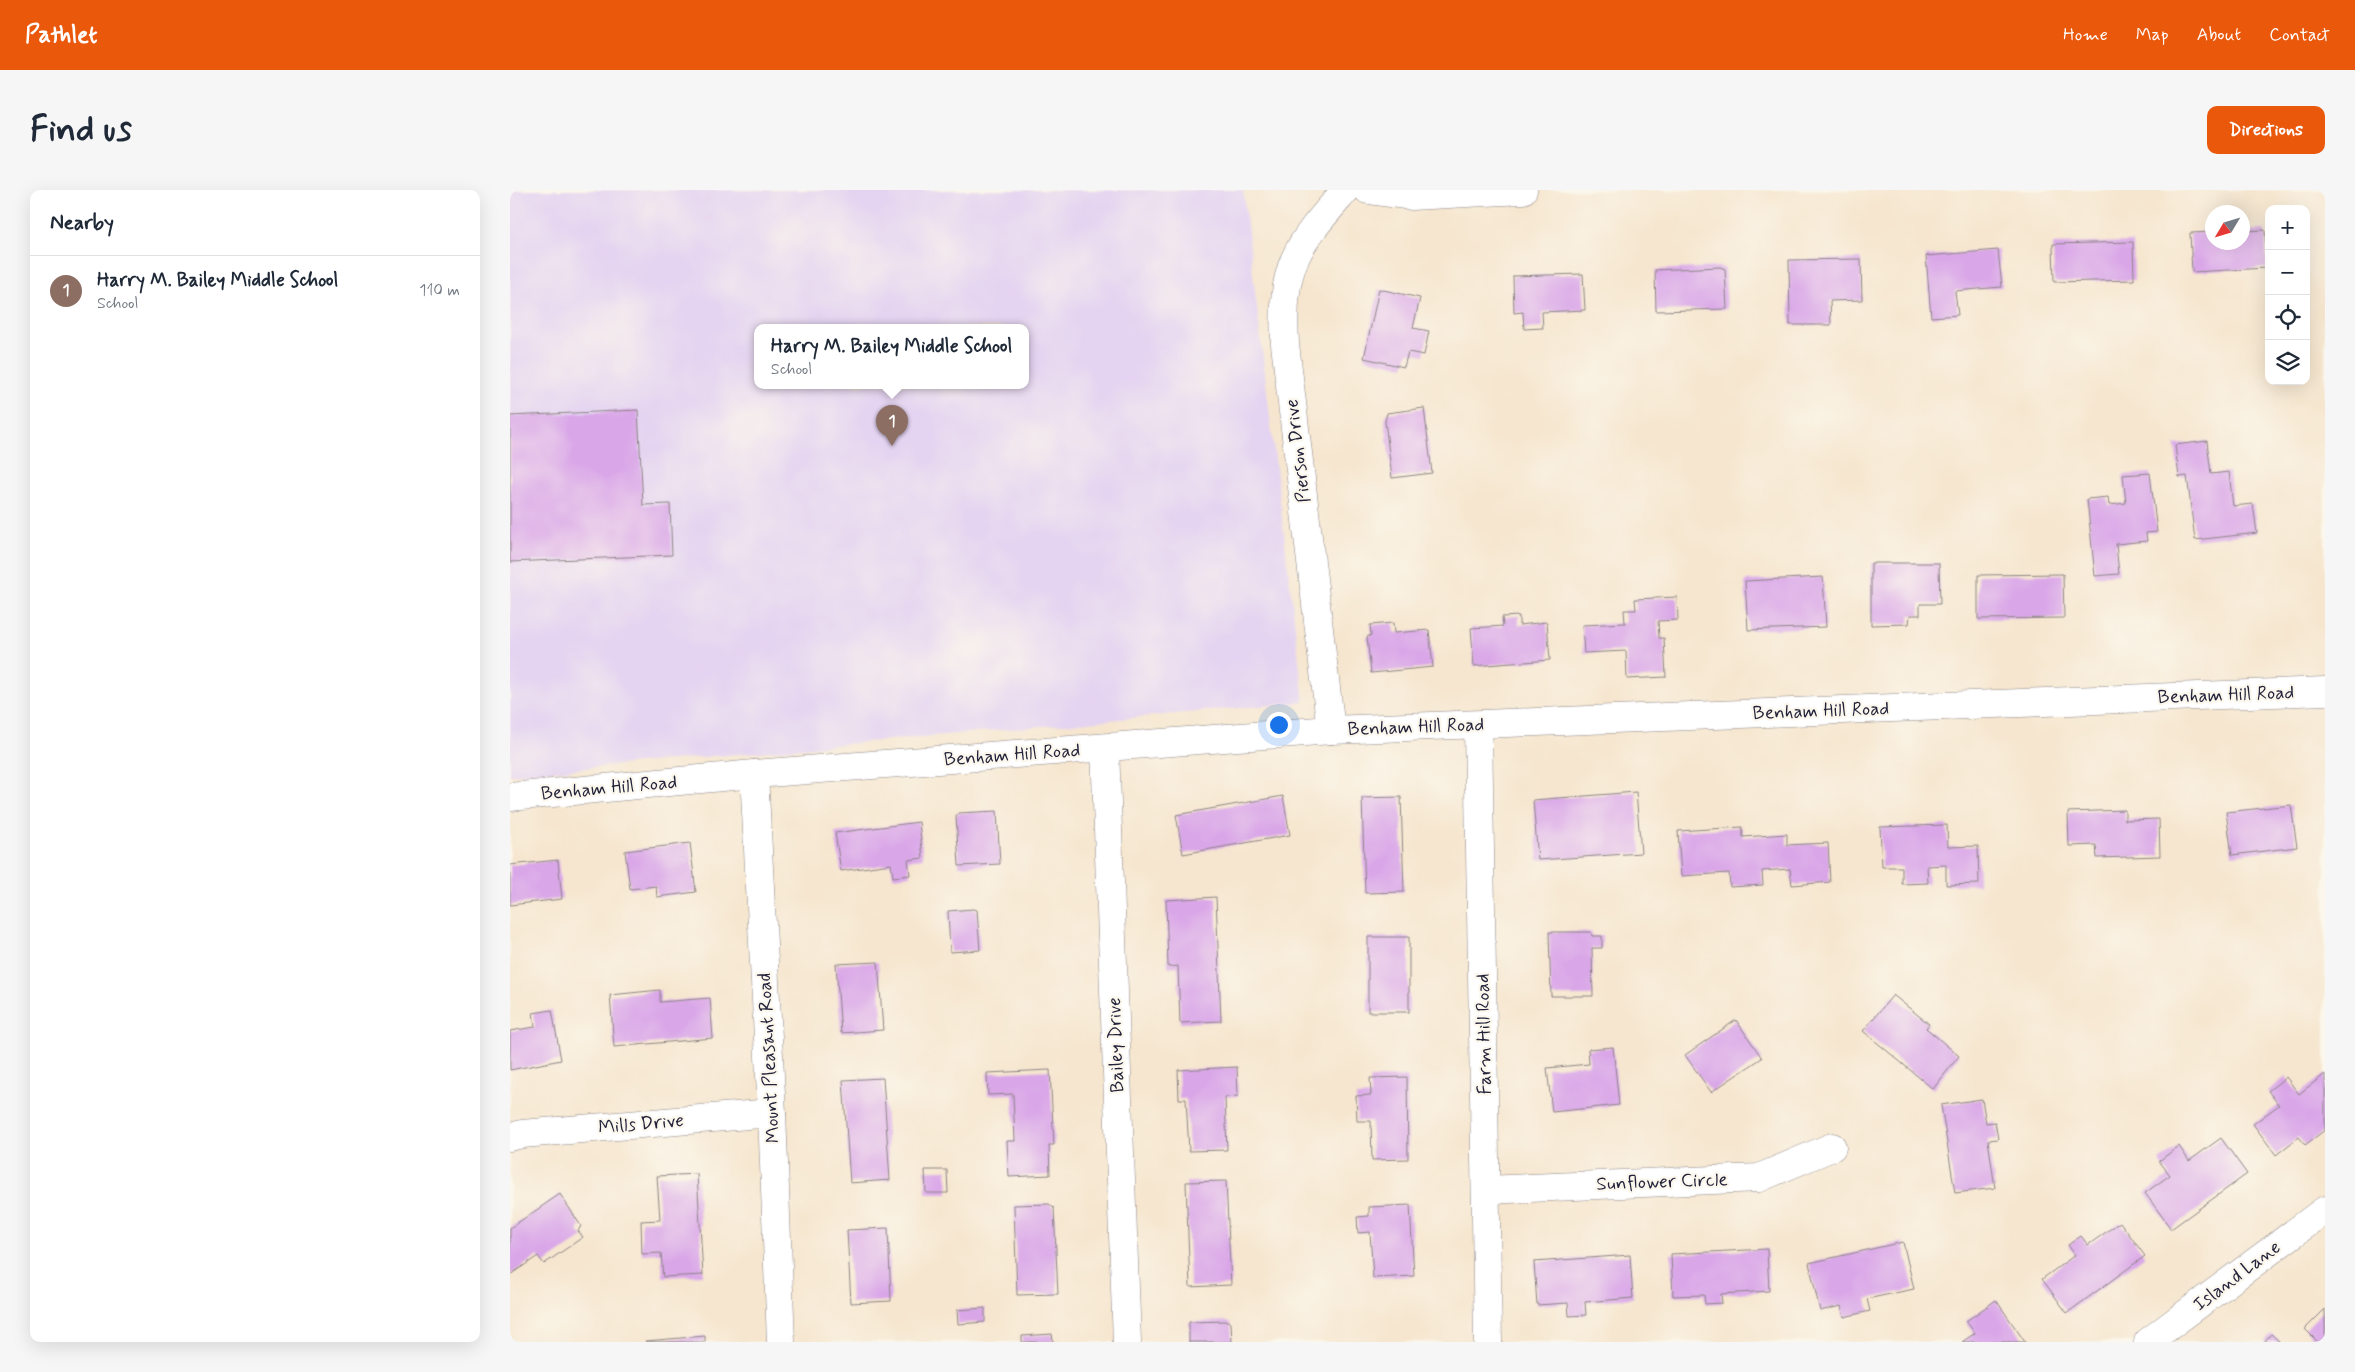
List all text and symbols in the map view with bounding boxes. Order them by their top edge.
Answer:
text: Pathlet [25,20,97,51]
text: Home [2063,23,2108,47]
text: Map [2136,23,2169,47]
text: About [2197,23,2241,47]
text: Contact [2269,23,2330,47]
button: Directions [2207,106,2325,154]
text: Find us [30,107,132,153]
north arrow [2205,205,2250,250]
map controls [2265,205,2310,385]
button: + [2265,205,2310,250]
text: Nearby [50,209,114,237]
button: − [2265,250,2310,295]
text: Harry M. Bailey Middle School [97,268,338,293]
text: 1 [62,280,70,301]
text: 110 m [419,280,460,301]
text: School [97,293,138,314]
button: locate [2265,295,2310,340]
popup [754,324,1029,389]
text: Harry M. Bailey Middle School [771,334,1012,359]
button: layers [2265,340,2310,385]
text: School [771,359,812,380]
street label: Pierson Drive [1279,398,1317,504]
pin: 1 [876,405,908,446]
street label: Benham Hill Road [2157,680,2295,710]
street label: Benham Hill Road [1752,696,1890,726]
your location [1266,712,1292,738]
street label: Benham Hill Road [1347,712,1485,742]
street label: Benham Hill Road [943,738,1081,772]
street label: Benham Hill Road [540,770,678,806]
street label: Mount Pleasant Road [752,972,786,1144]
street label: Farm Hill Road [1470,973,1498,1095]
street label: Bailey Drive [1102,997,1130,1093]
street label: Mills Drive [597,1108,685,1140]
street label: Sunflower Circle [1596,1167,1728,1197]
street label: Island Lane [2188,1235,2286,1317]

